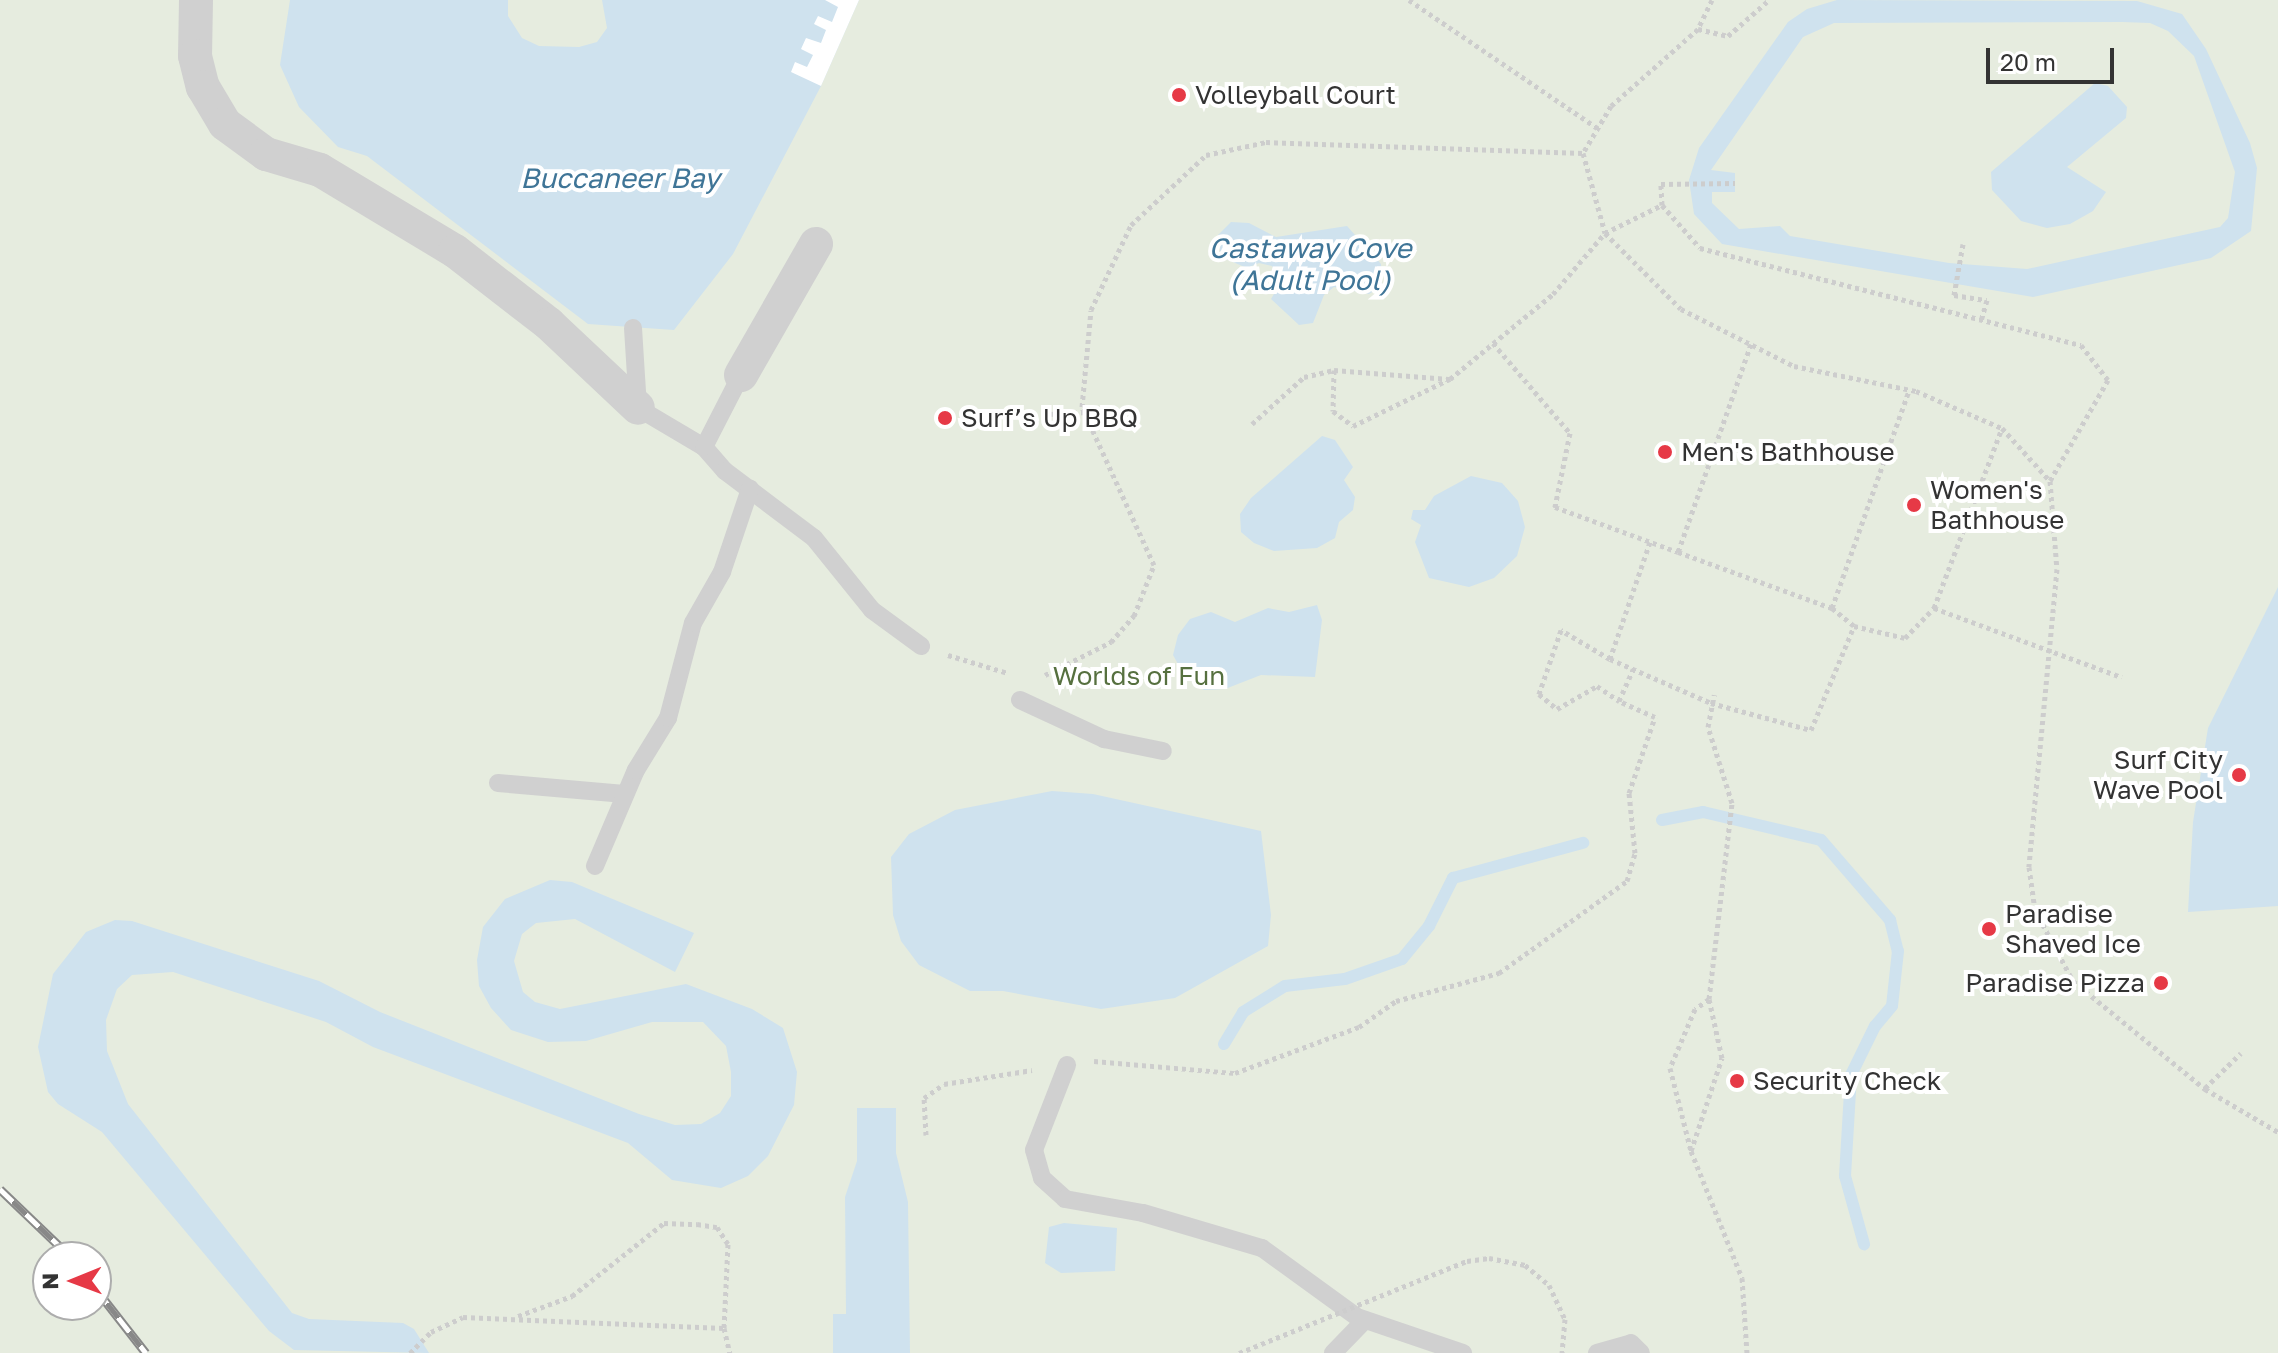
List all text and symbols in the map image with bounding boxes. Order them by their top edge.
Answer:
scale bar [1990,32,2118,82]
text: 20 m [2000,47,2056,76]
place label: Volleyball Court [1195,79,1396,111]
marker: Volleyball Court [1170,86,1188,104]
water label: Buccaneer Bay [520,161,720,195]
water label: Castaway Cove (Adult Pool) [1208,231,1412,297]
place label: Surf’s Up BBQ [961,402,1138,434]
marker: Surf’s Up BBQ [936,409,954,427]
place label: Men's Bathhouse [1681,436,1895,468]
marker: Men's Bathhouse [1656,443,1674,461]
place label: Women's Bathhouse [1930,474,2064,536]
marker: Women's Bathhouse [1905,496,1923,514]
park label: Worlds of Fun [1053,660,1225,692]
place label: Surf City Wave Pool [2093,744,2223,806]
marker: Surf City Wave Pool [2230,766,2248,784]
place label: Paradise Shaved Ice [2005,898,2141,960]
marker: Paradise Shaved Ice [1980,920,1998,938]
place label: Paradise Pizza [1965,967,2145,999]
marker: Paradise Pizza [2152,974,2170,992]
place label: Security Check [1753,1065,1941,1097]
marker: Security Check [1728,1072,1746,1090]
north arrow [32,1241,112,1321]
text: N [36,1273,63,1290]

